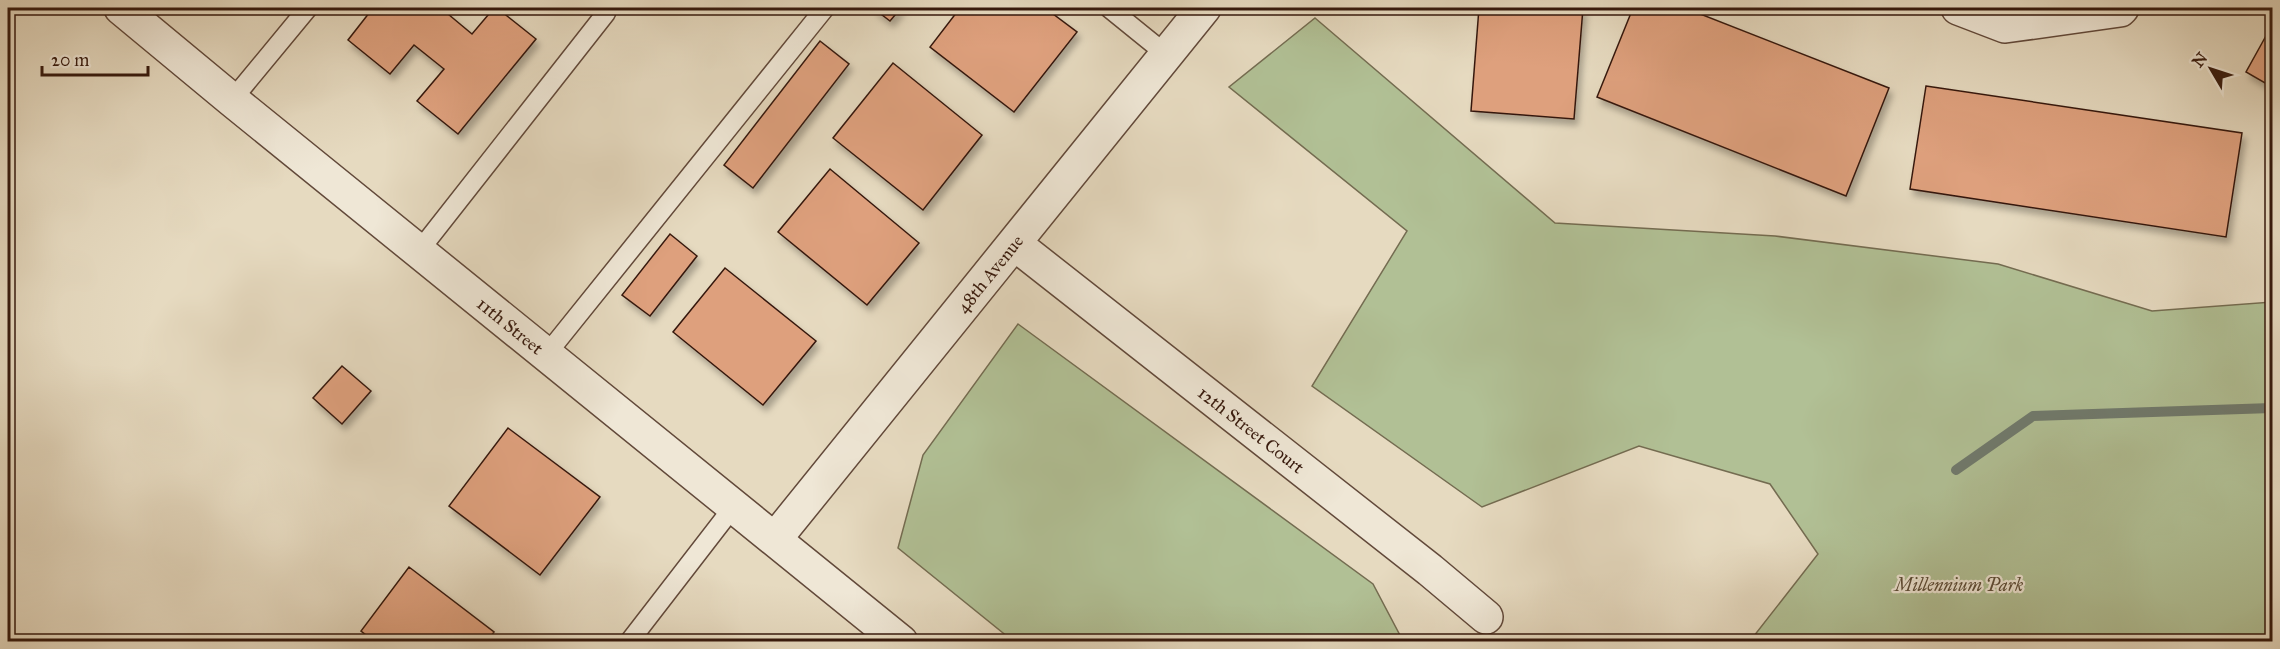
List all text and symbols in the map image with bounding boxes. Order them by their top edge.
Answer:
scale bar [42,39,148,77]
north arrow [2181,39,2241,99]
text: N [2188,48,2212,71]
text: 20 m [51,49,89,71]
street label: 48th Avenue [952,231,1028,317]
street label: 11th Street [472,293,548,360]
street label: 12th Street Court [1193,382,1309,479]
park label: Millennium Park [1893,574,2023,596]

